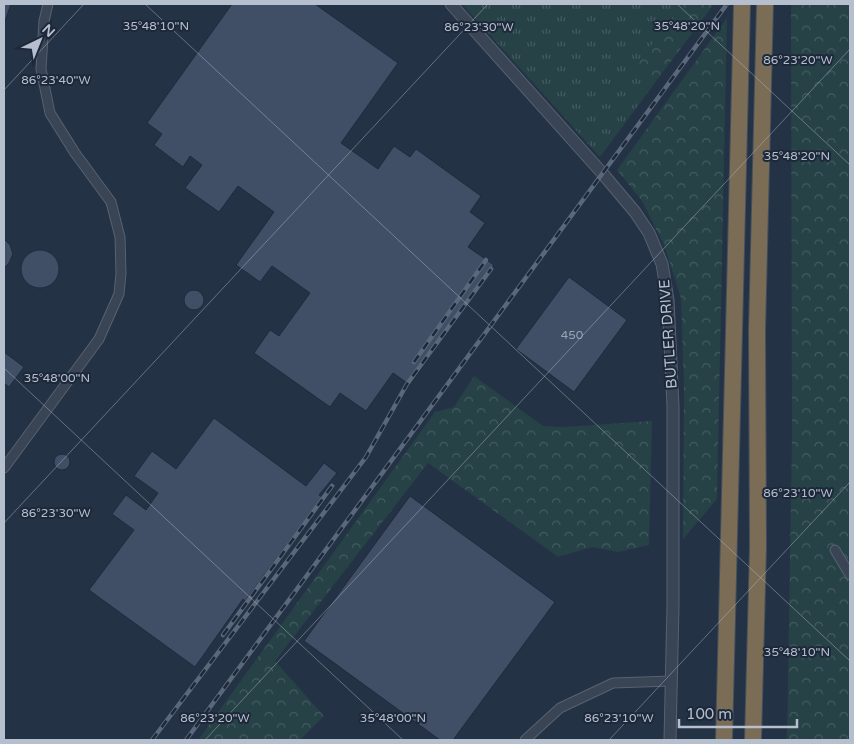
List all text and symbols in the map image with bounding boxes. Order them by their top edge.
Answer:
north arrow [15,15,65,65]
text: 35°48'10"N [123,19,189,33]
text: 35°48'20"N [654,19,720,33]
text: 86°23'30"W [444,20,514,34]
text: N [39,21,58,41]
text: 86°23'20"W [763,53,833,67]
text: 86°23'40"W [21,73,91,87]
text: 35°48'20"N [764,149,830,163]
street label: BUTLER DRIVE [655,279,681,389]
house number: 450 [561,328,584,342]
text: 35°48'00"N [24,371,90,385]
text: 86°23'10"W [763,486,833,500]
text: 86°23'30"W [21,506,91,520]
text: 35°48'10"N [764,645,830,659]
scale bar [679,696,796,728]
text: 100 m [686,705,732,723]
text: 86°23'20"W [180,711,250,725]
text: 35°48'00"N [360,711,426,725]
text: 86°23'10"W [584,711,654,725]

